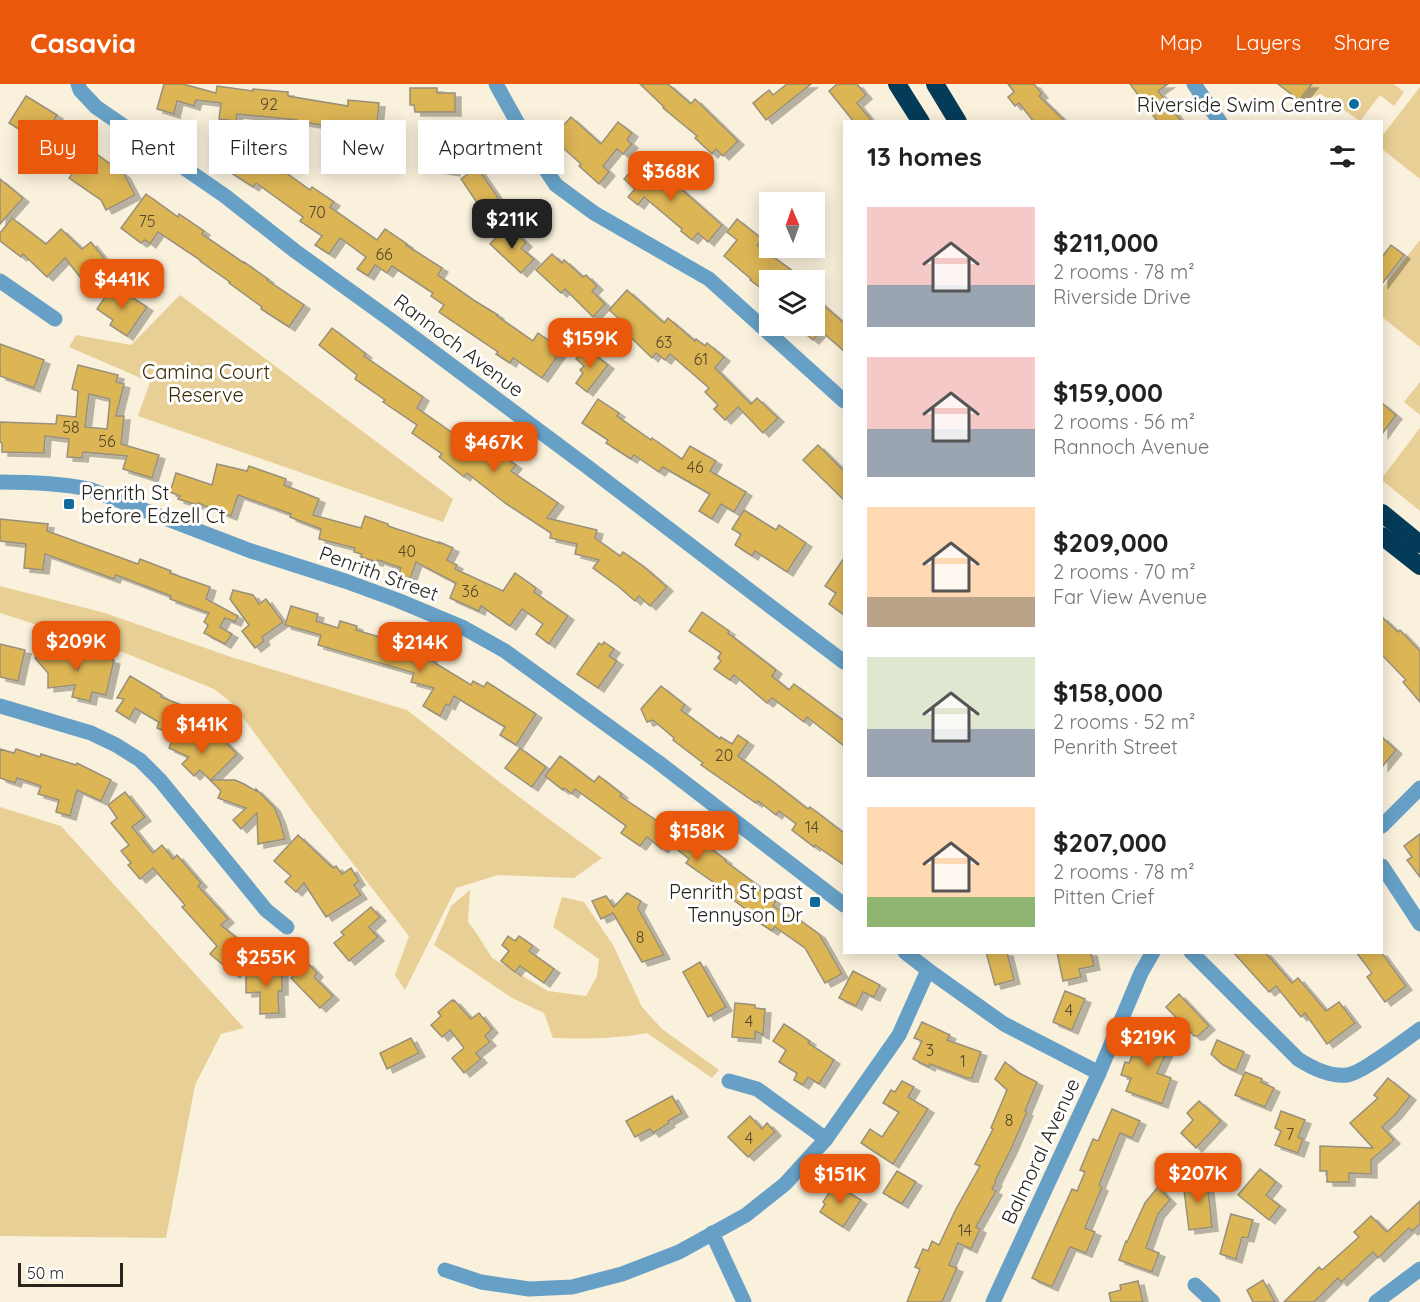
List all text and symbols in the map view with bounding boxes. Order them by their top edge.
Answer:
text: Casavia [30,25,136,60]
text: Map [1160,29,1203,55]
text: Layers [1236,29,1301,55]
text: Share [1334,29,1390,55]
place label: Riverside Swim Centre [1137,92,1342,117]
house number: 92 [260,94,278,114]
marker: Riverside Swim Centre [1347,97,1361,111]
chip: Buy [18,120,98,174]
chip: Rent [110,120,197,174]
chip: Filters [209,120,309,174]
chip: New [321,120,406,174]
chip: Apartment [418,120,564,174]
text: 13 homes [867,140,982,173]
icon: filters [1326,140,1359,173]
pin: $368K [629,151,713,202]
text: $368K [642,158,700,183]
north arrow [759,192,825,258]
map controls [759,192,825,336]
pin: $211K [470,199,554,250]
house number: 70 [308,202,326,222]
text: $211K [486,206,538,231]
house number: 75 [139,211,155,231]
text: $211,000 [1053,226,1159,259]
icon: home [915,231,987,303]
house number: 66 [375,244,393,264]
pin: $441K [80,259,164,310]
text: 2 rooms · 78 m² [1053,259,1195,284]
text: $441K [94,266,150,291]
button: layers [759,270,825,336]
text: Riverside Drive [1053,284,1191,309]
street label: Rannoch Avenue [389,288,529,402]
pin: $159K [548,318,632,369]
text: $159K [562,325,618,350]
house number: 63 [656,332,673,352]
house number: 61 [694,349,708,369]
park label: Camina Court Reserve [142,359,270,407]
text: $159,000 [1053,376,1163,409]
icon: home [915,381,987,453]
text: 2 rooms · 56 m² [1053,409,1195,434]
house number: 58 [62,417,80,437]
pin: $467K [452,422,536,473]
text: $467K [465,429,523,454]
house number: 56 [98,431,116,451]
text: Rannoch Avenue [1053,434,1209,459]
house number: 46 [686,457,704,477]
place label: Penrith St before Edzell Ct [81,480,226,528]
marker: Penrith St before Edzell Ct [62,497,76,511]
text: $209,000 [1053,526,1169,559]
icon: home [915,531,987,603]
street label: Penrith Street [316,540,442,606]
house number: 40 [398,541,416,561]
text: 2 rooms · 70 m² [1053,559,1196,584]
house number: 36 [462,581,479,601]
text: Far View Avenue [1053,584,1207,609]
pin: $209K [34,621,118,672]
pin: $214K [378,622,462,673]
text: $209K [46,628,106,653]
text: $214K [392,629,448,654]
text: $158,000 [1053,676,1163,709]
icon: home [915,681,987,753]
pin: $141K [160,704,244,755]
text: 2 rooms · 52 m² [1053,709,1195,734]
text: $141K [176,711,228,736]
text: Penrith Street [1053,734,1178,759]
house number: 20 [715,745,733,765]
pin: $158K [655,811,739,862]
house number: 14 [805,817,819,837]
text: $158K [669,818,725,843]
text: $207,000 [1053,826,1167,859]
icon: home [915,831,987,903]
text: 2 rooms · 78 m² [1053,859,1195,884]
place label: Penrith St past Tennyson Dr [669,879,803,927]
text: Pitten Crief [1053,884,1155,909]
marker: Penrith St past Tennyson Dr [808,895,822,909]
house number: 8 [636,927,644,947]
pin: $255K [224,937,308,988]
text: $255K [236,944,296,969]
house number: 4 [1065,1000,1073,1020]
house number: 4 [745,1011,753,1031]
pin: $219K [1106,1017,1190,1068]
text: $219K [1120,1024,1176,1049]
house number: 3 [926,1040,934,1060]
house number: 1 [960,1051,966,1071]
street label: Balmoral Avenue [995,1074,1085,1228]
house number: 8 [1005,1110,1013,1130]
house number: 7 [1286,1124,1294,1144]
house number: 4 [745,1128,753,1148]
pin: $207K [1156,1153,1240,1204]
pin: $151K [798,1154,882,1205]
text: $207K [1169,1160,1227,1185]
text: $151K [814,1161,866,1186]
house number: 14 [958,1220,972,1240]
scale bar [18,1260,123,1288]
text: 50 m [27,1263,64,1283]

